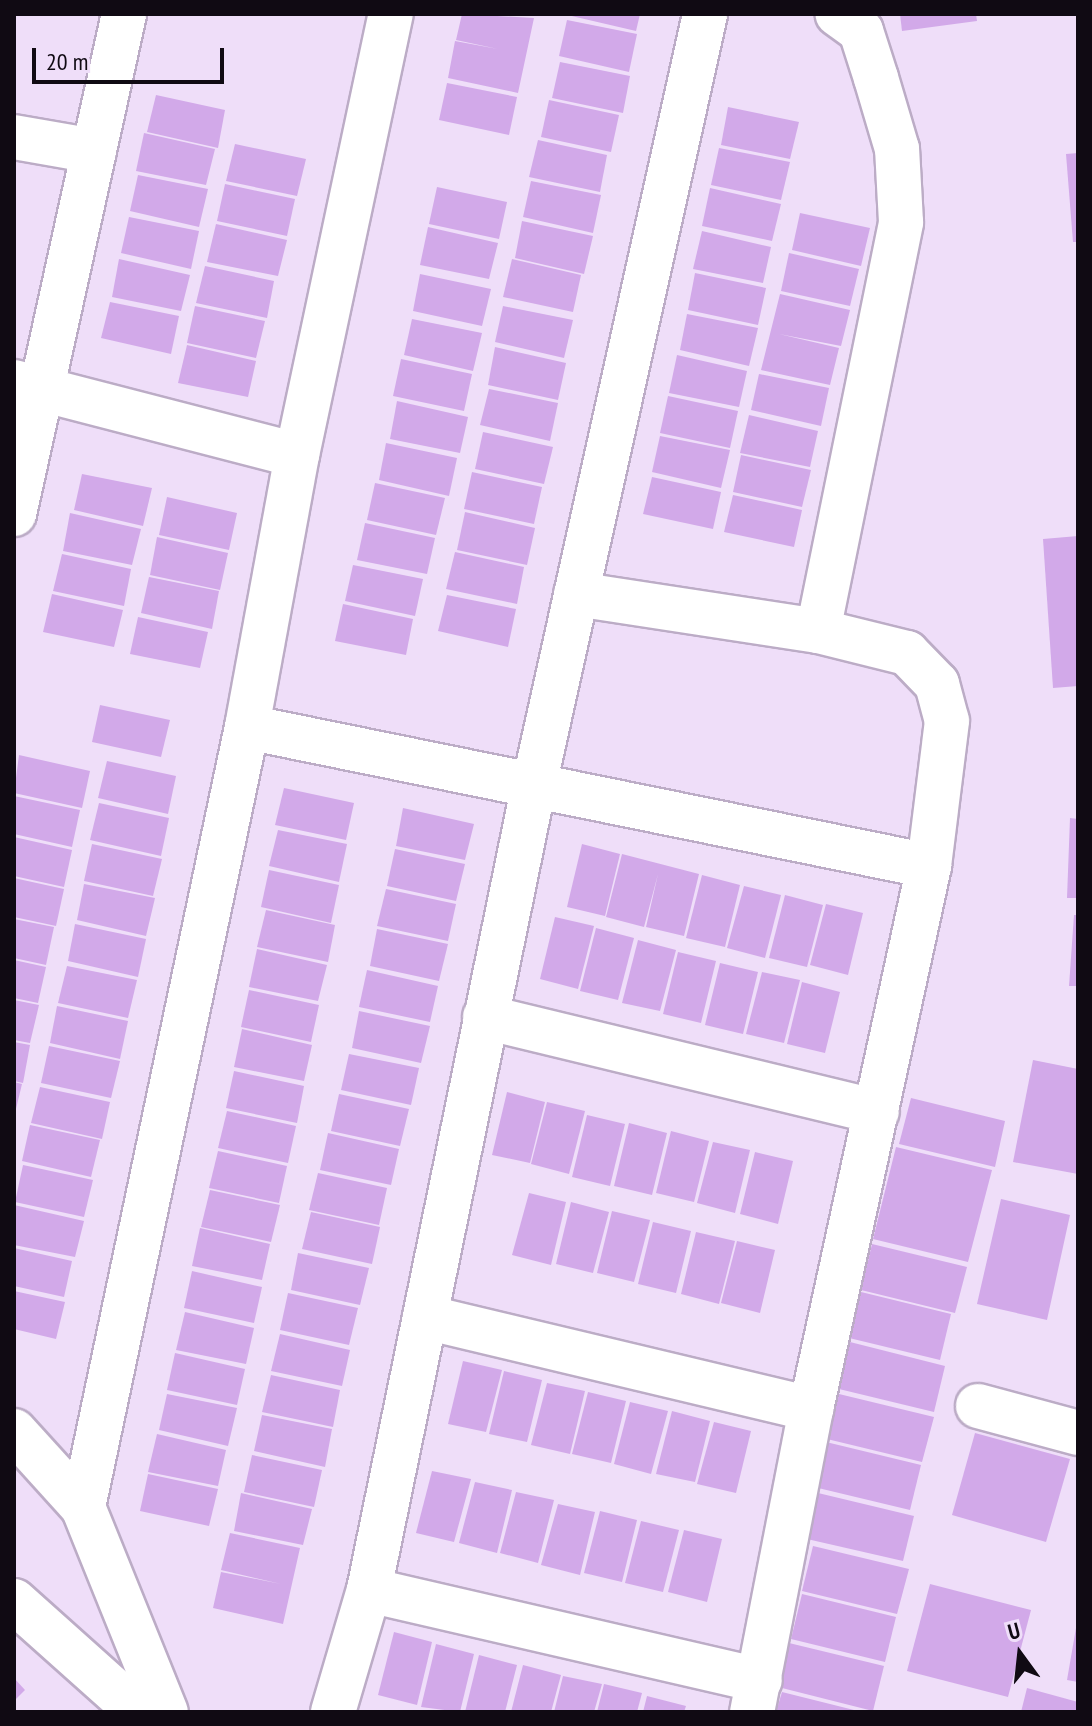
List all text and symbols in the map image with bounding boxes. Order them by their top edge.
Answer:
scale bar [36,32,228,82]
text: 20 m [46,46,88,77]
north arrow [980,1614,1060,1694]
text: U [1005,1616,1023,1646]

